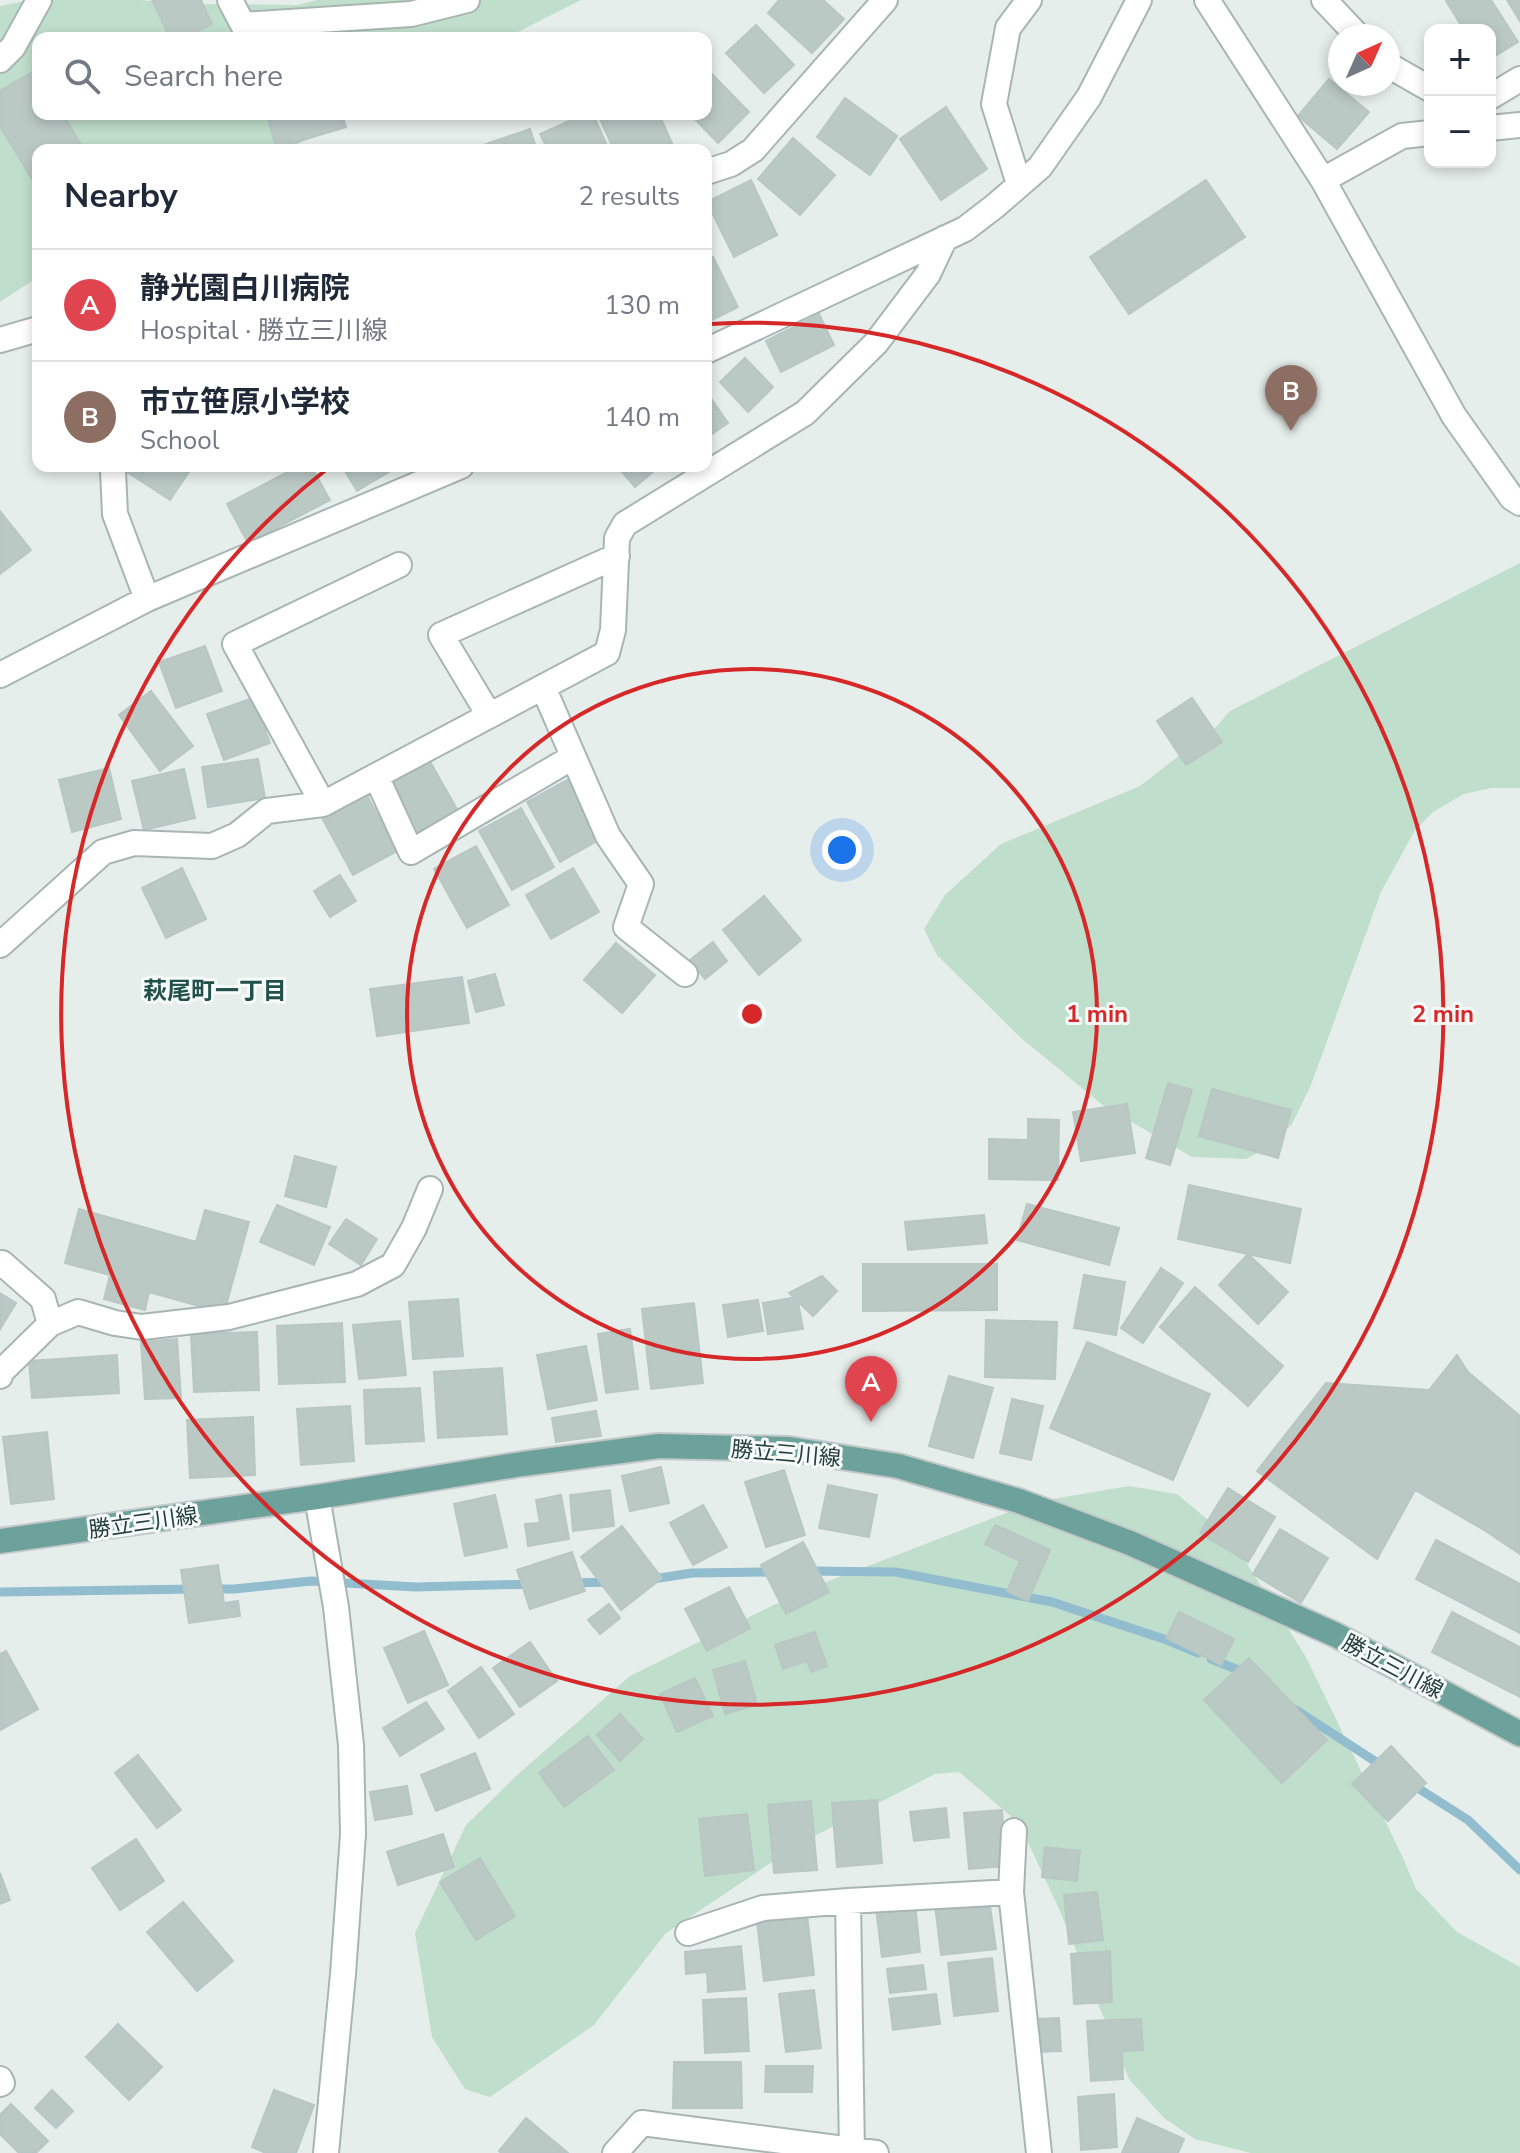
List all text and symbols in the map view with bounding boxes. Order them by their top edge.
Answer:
north arrow [1328,24,1400,96]
map controls [1424,24,1496,168]
button: + [1424,24,1496,96]
search box [32,32,712,120]
icon: search [60,54,104,98]
text: Search here [124,56,283,97]
button: − [1424,96,1496,168]
text: Nearby [64,173,178,219]
text: 2 results [579,179,680,214]
text: 静光園白川病院 [140,268,350,309]
text: A [80,288,100,323]
text: 130 m [604,288,680,323]
text: Hospital · 勝立三川線 [140,313,388,348]
pin: B [1265,365,1317,431]
text: 市立笹原小学校 [140,382,350,423]
text: B [81,400,99,435]
text: 140 m [604,400,680,435]
text: School [140,423,219,458]
your location [822,830,862,870]
district label: 萩尾町一丁目 [143,975,287,1007]
text: 1 min [1066,998,1128,1030]
text: 2 min [1412,998,1474,1030]
centre of rings [738,1000,766,1028]
pin: A [845,1356,897,1422]
street label: 勝立三川線 [730,1434,842,1474]
street label: 勝立三川線 [87,1500,200,1545]
street label: 勝立三川線 [1337,1628,1448,1706]

